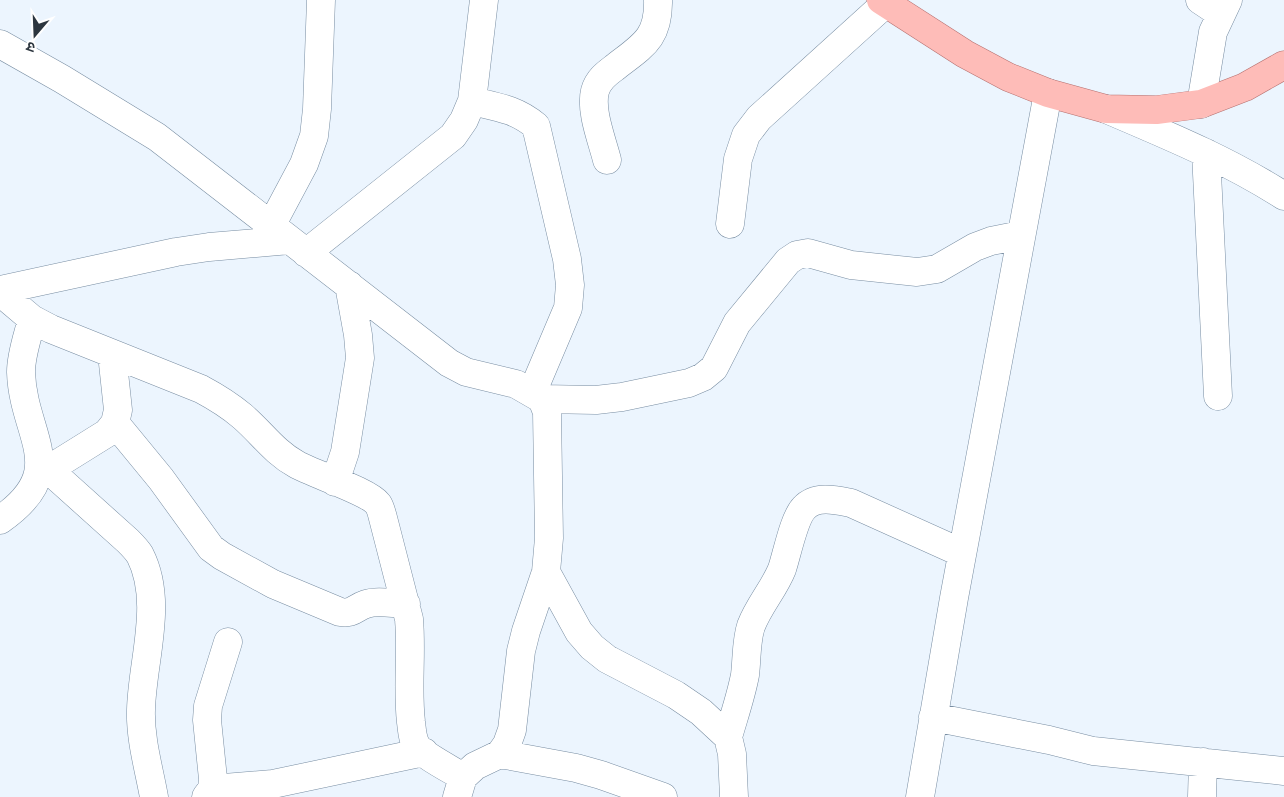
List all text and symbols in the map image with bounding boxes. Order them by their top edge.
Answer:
north arrow [10,10,60,60]
text: उ [24,38,37,56]

